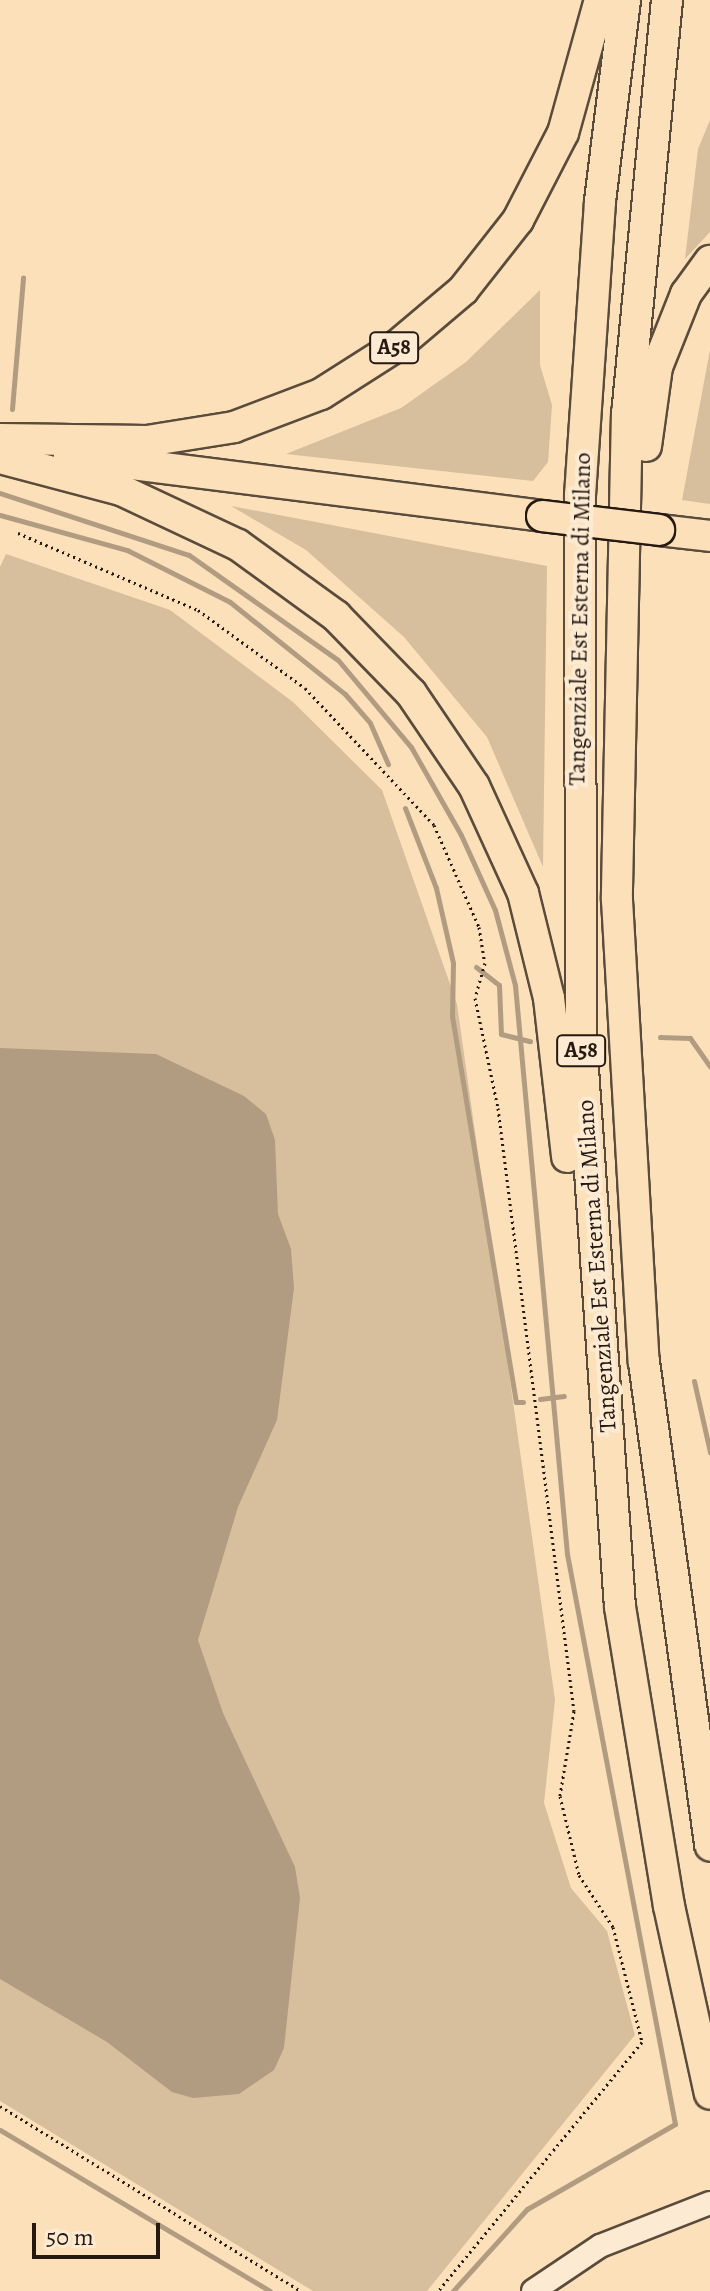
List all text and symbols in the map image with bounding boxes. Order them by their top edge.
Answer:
road number: A58 [368,330,420,366]
street label: Tangenziale Est Esterna di Milano [563,452,597,786]
road number: A58 [555,1033,607,1069]
street label: Tangenziale Est Esterna di Milano [571,1099,623,1433]
scale bar [36,2207,164,2257]
text: 50 m [46,2221,94,2253]

